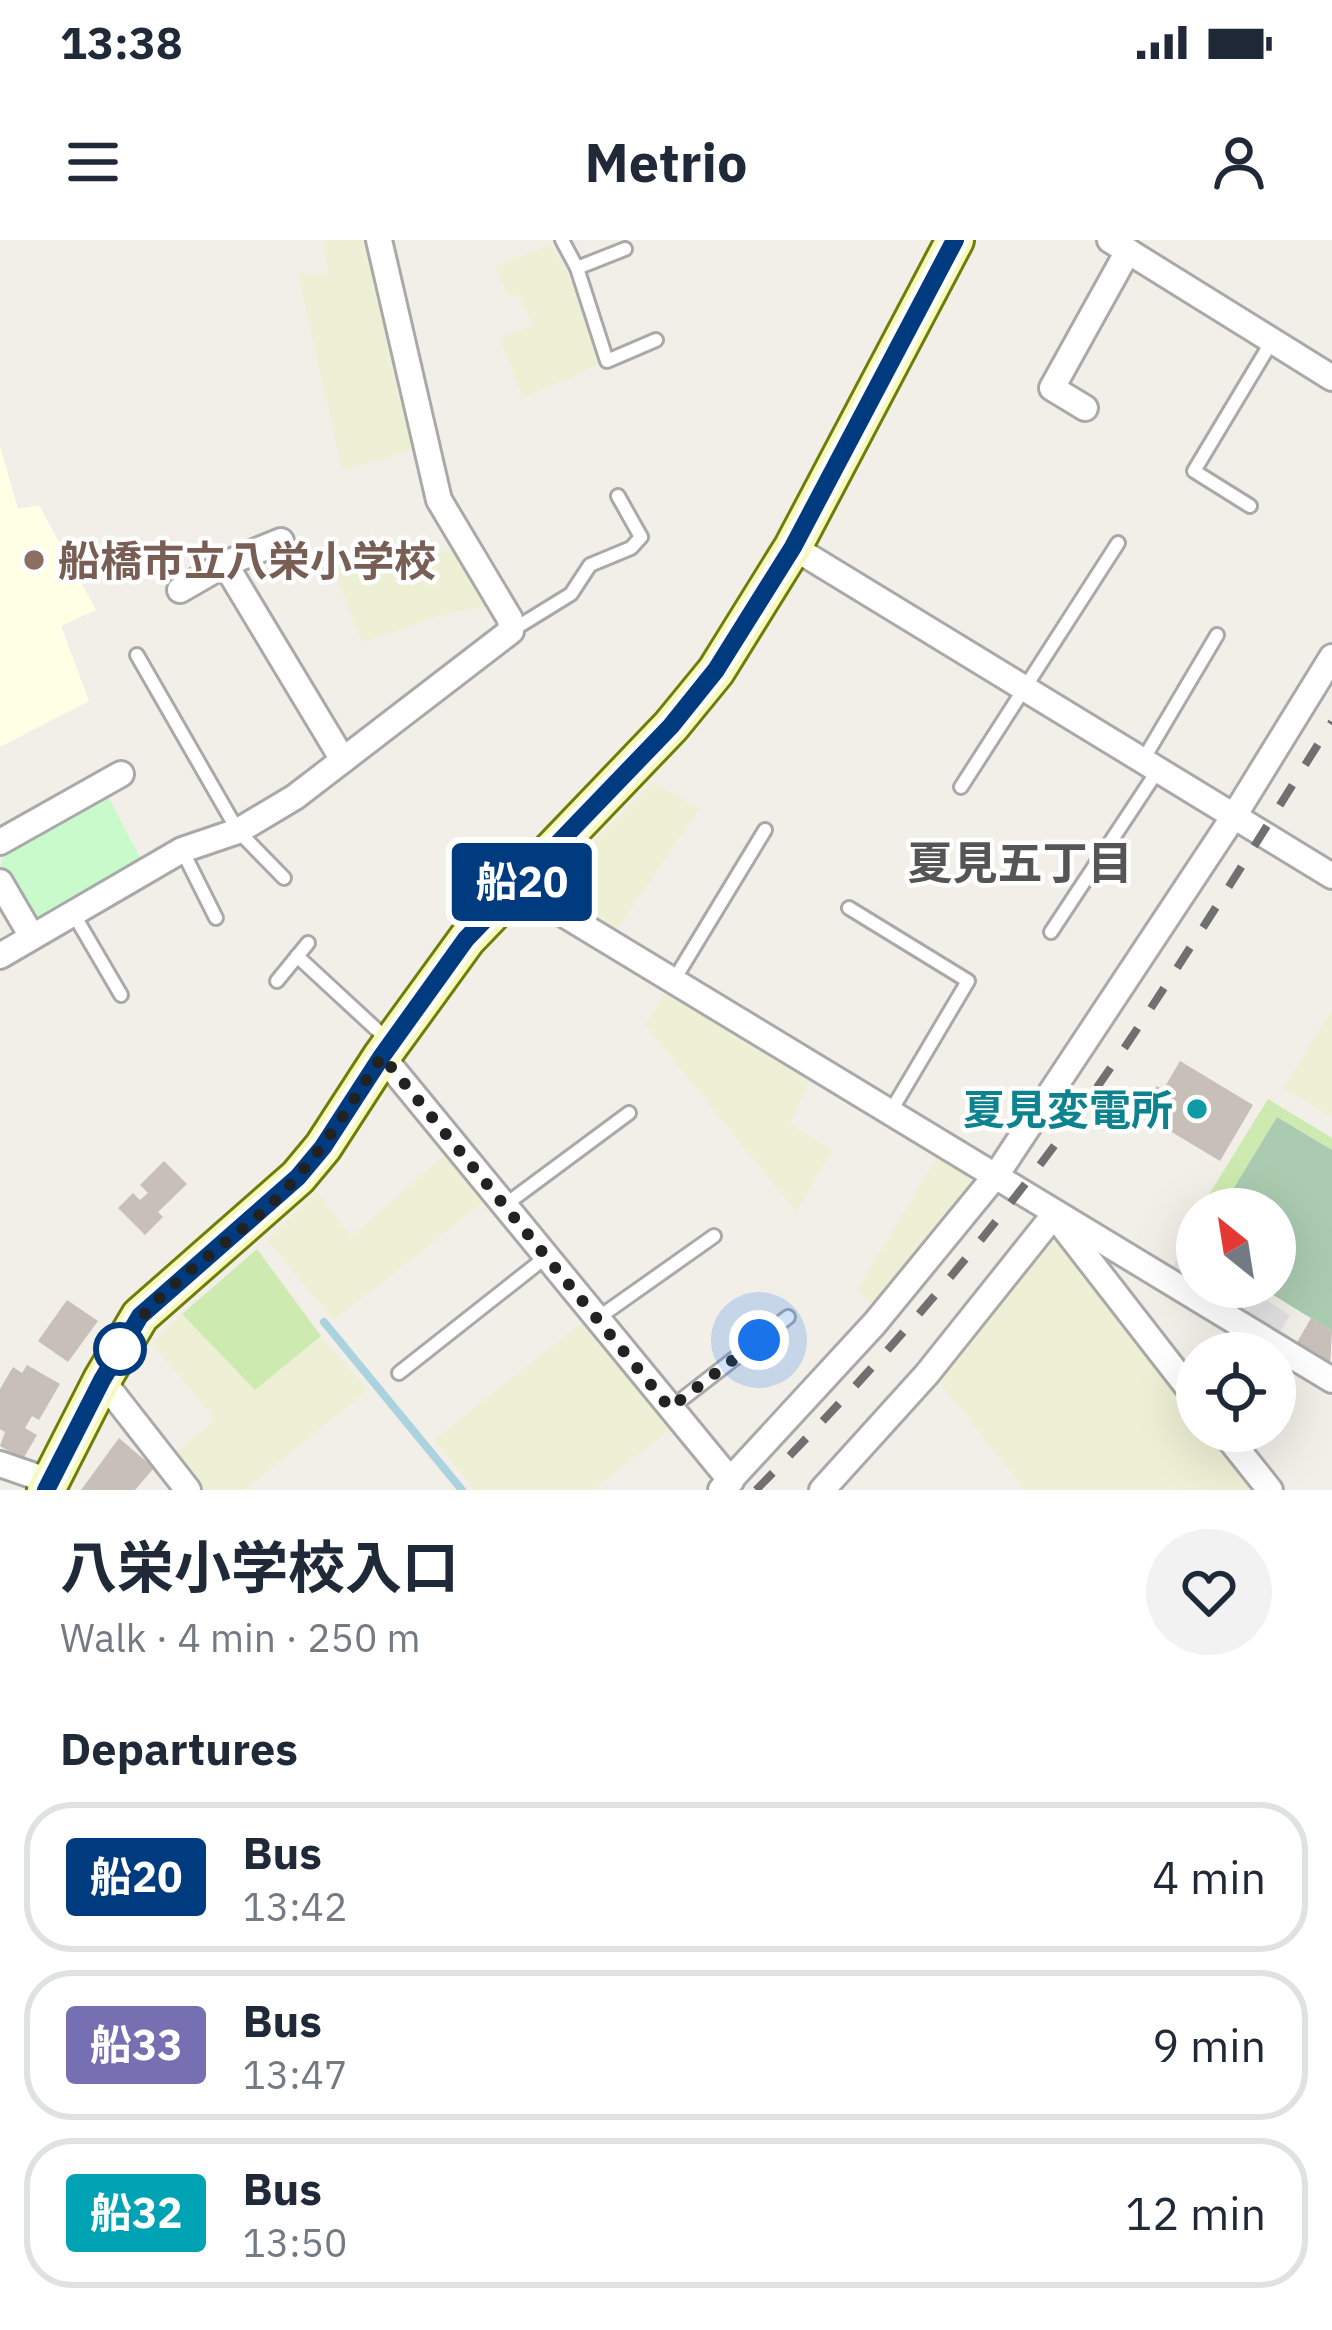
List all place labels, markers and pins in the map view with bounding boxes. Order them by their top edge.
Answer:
place label: 船橋市立八栄小学校 [58,533,436,588]
marker: 船橋市立八栄小学校 [21,547,47,573]
place label: 夏見変電所 [963,1082,1173,1137]
marker: 夏見変電所 [1184,1096,1210,1122]
unlabelled marker [95,1324,145,1374]

